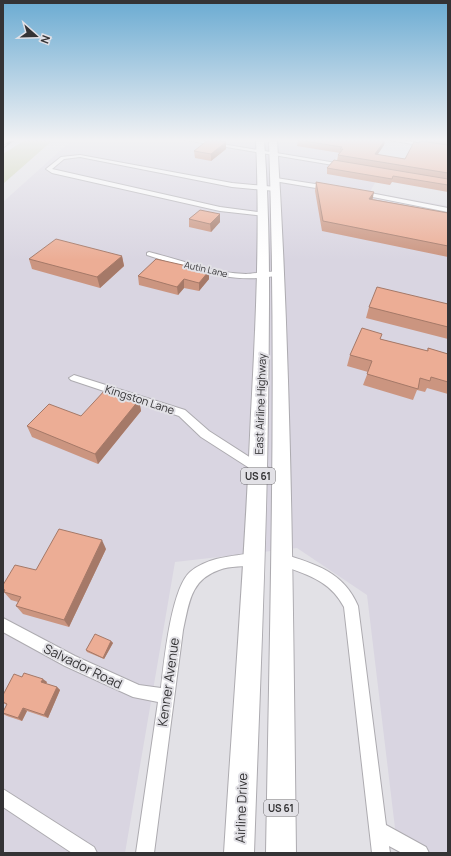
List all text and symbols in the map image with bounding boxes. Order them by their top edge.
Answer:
north arrow [16,16,56,56]
text: N [37,33,54,46]
street label: Autin Lane [183,258,229,280]
street label: East Airline Highway [251,353,269,455]
street label: Kingston Lane [103,381,177,417]
road number: US 61 [241,468,275,484]
street label: Kenner Avenue [153,636,183,728]
street label: Salvador Road [41,639,125,693]
street label: Airline Drive [231,772,251,843]
road number: US 61 [264,800,298,816]

